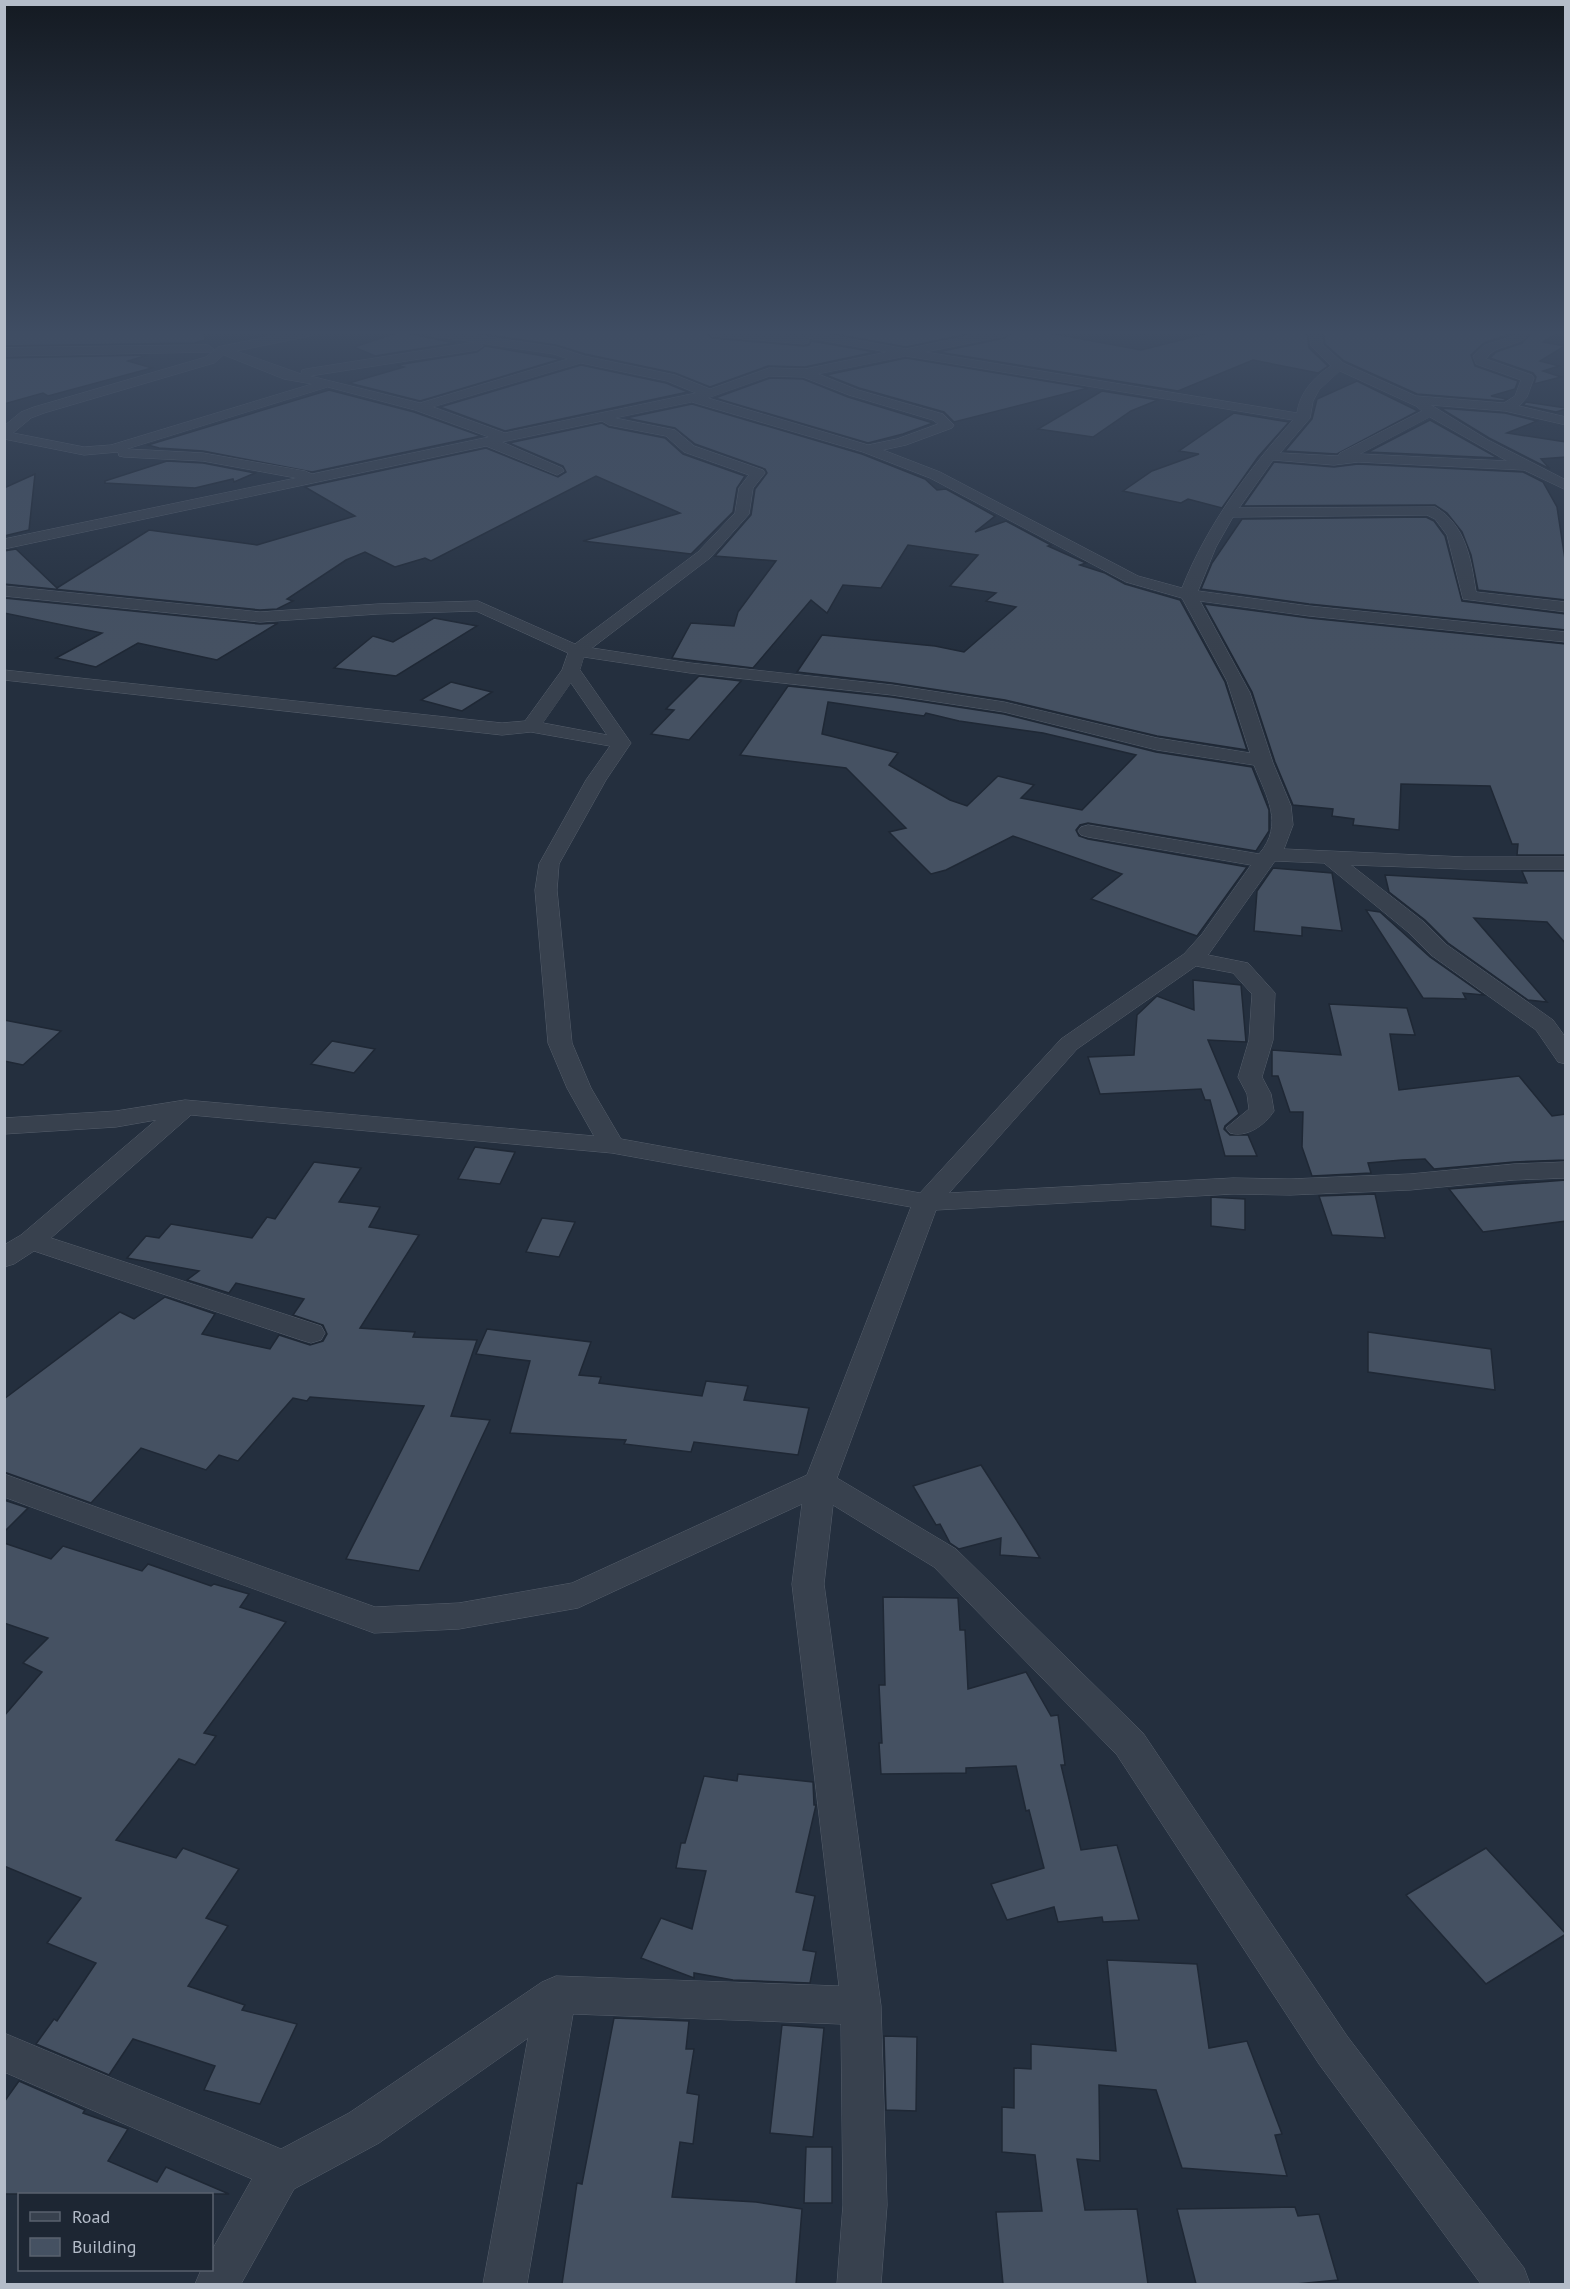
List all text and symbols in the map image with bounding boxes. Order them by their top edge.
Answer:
legend [18,2193,213,2271]
text: Road [72,2205,110,2228]
text: Building [72,2235,136,2258]

